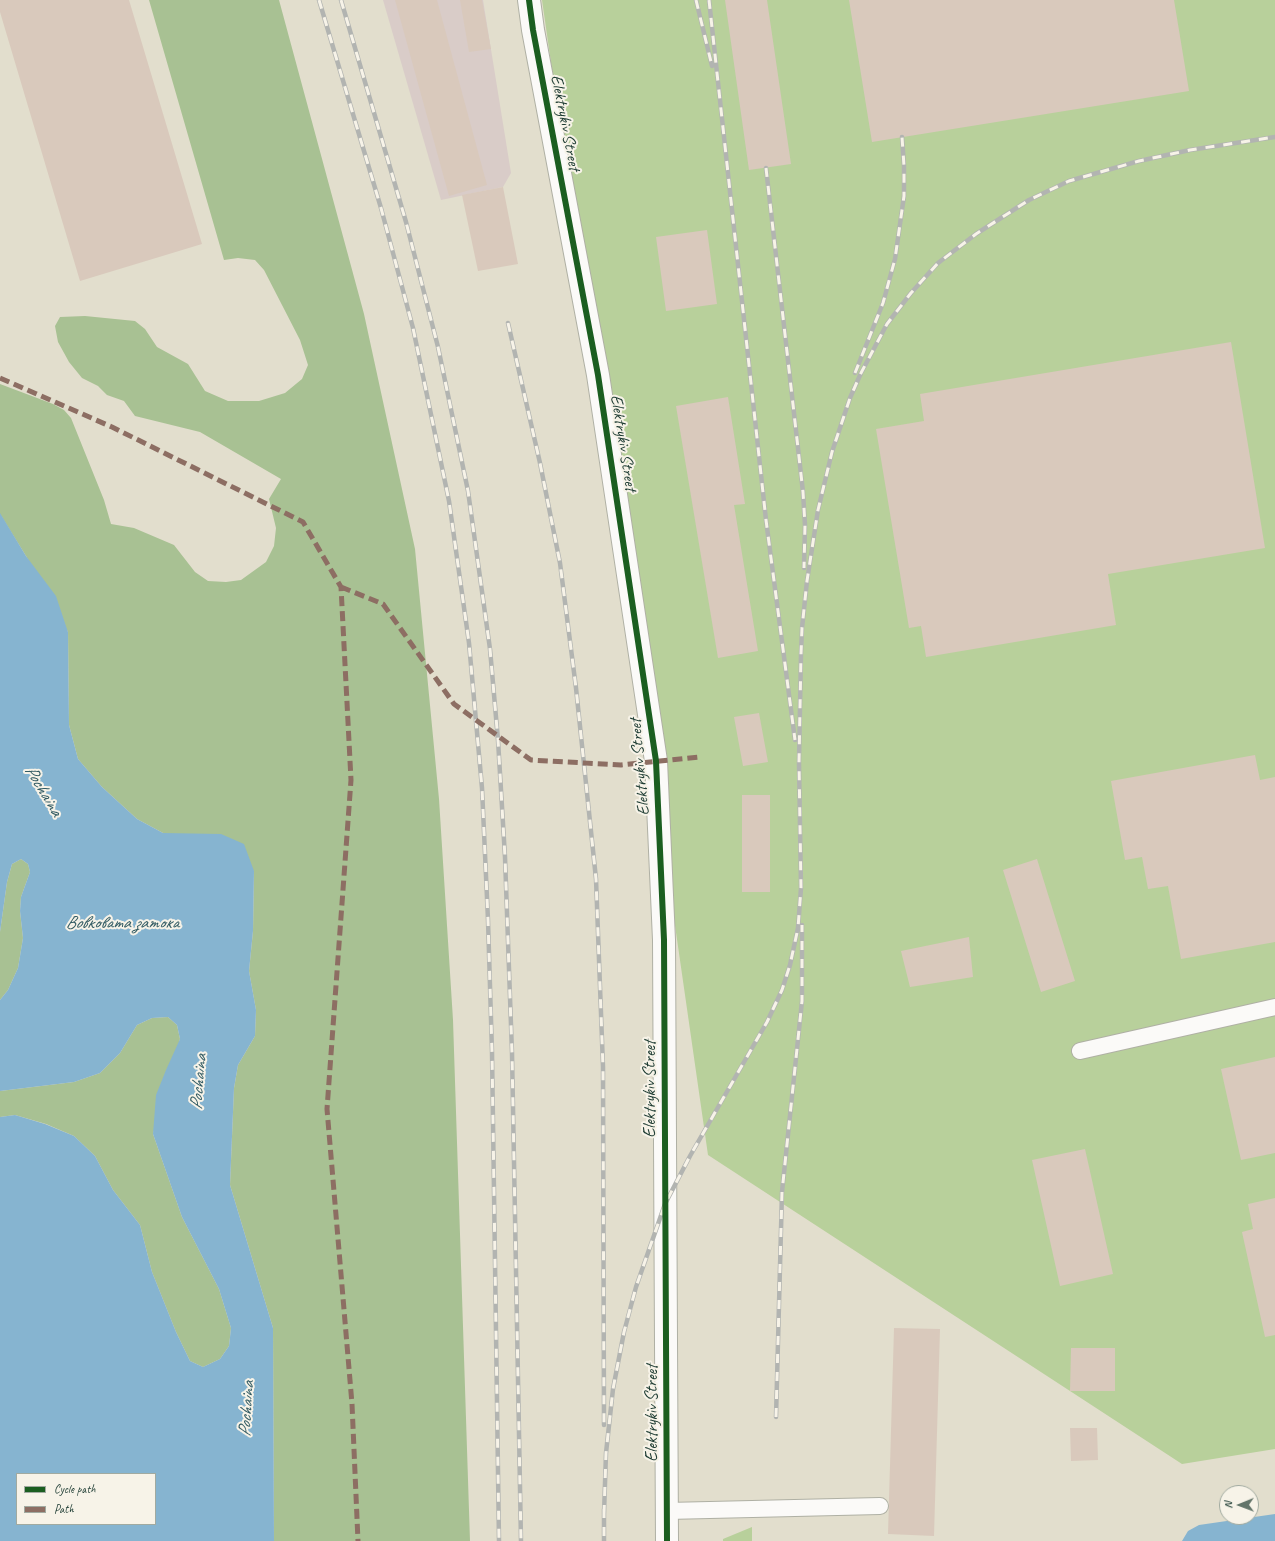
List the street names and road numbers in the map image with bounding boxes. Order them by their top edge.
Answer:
street label: Elektrykiv Street [546,73,584,173]
street label: Elektrykiv Street [605,393,641,493]
street label: Elektrykiv Street [626,718,654,816]
street label: Elektrykiv Street [641,1040,661,1138]
street label: Elektrykiv Street [643,1364,663,1462]

